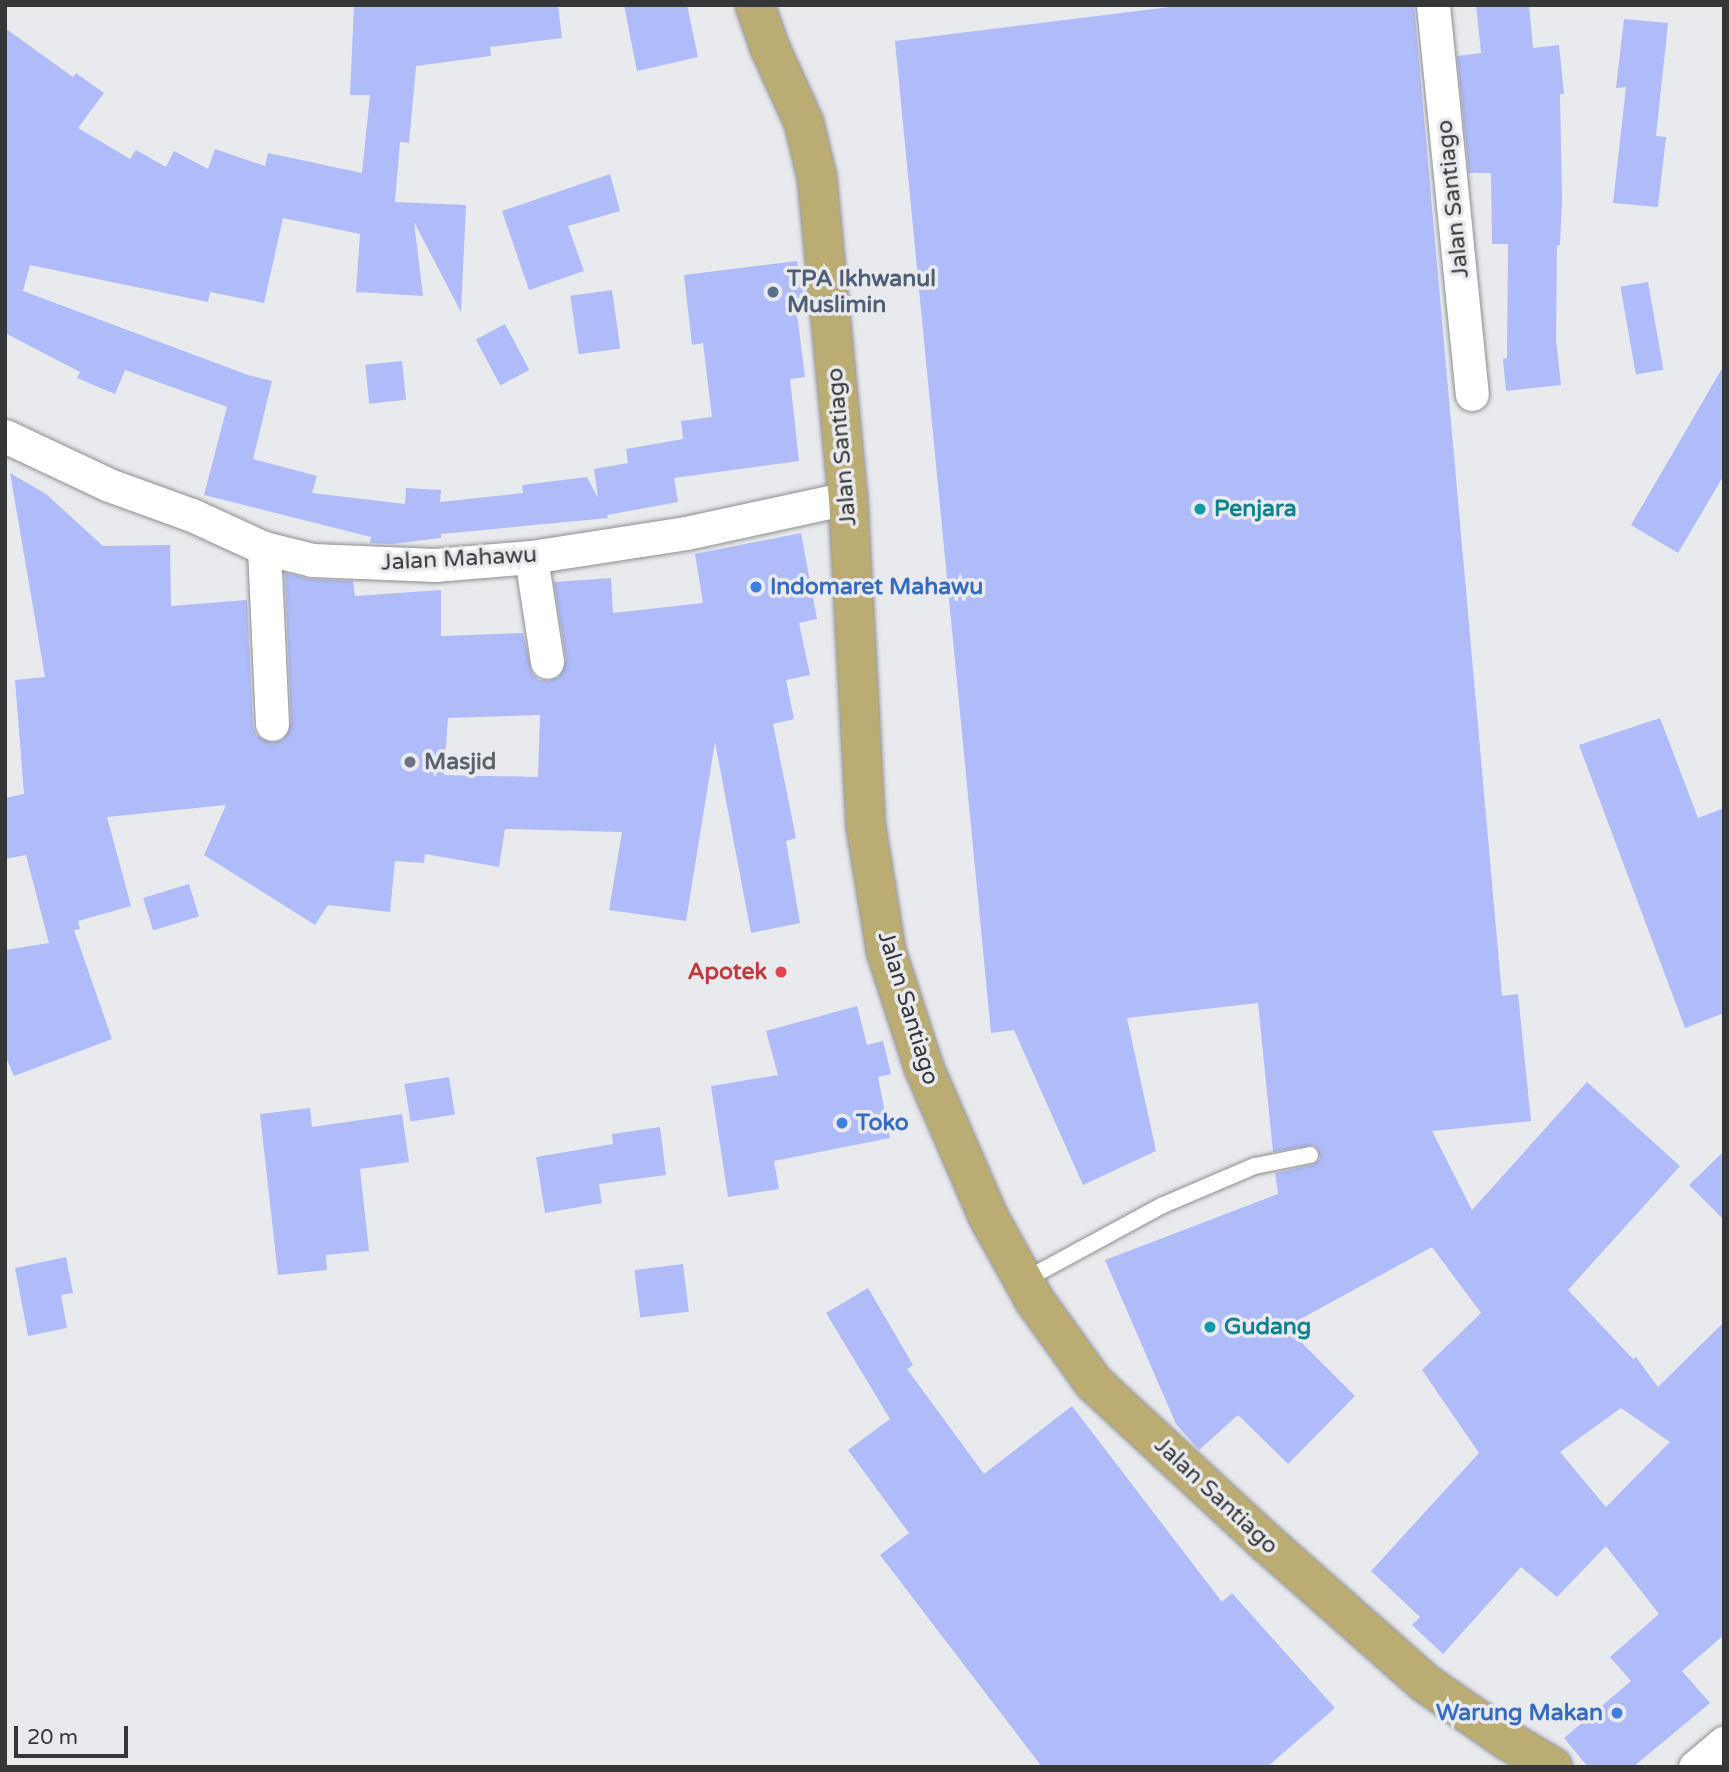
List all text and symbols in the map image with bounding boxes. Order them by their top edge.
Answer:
street label: Jalan Santiago [1431,118,1475,280]
place label: TPA Ikhwanul Muslimin [787,265,936,319]
marker: TPA Ikhwanul Muslimin [765,284,781,300]
street label: Jalan Santiago [821,367,863,527]
place label: Penjara [1214,495,1297,523]
marker: Penjara [1192,501,1208,517]
street label: Jalan Mahawu [380,541,538,577]
place label: Indomaret Mahawu [770,573,983,601]
marker: Indomaret Mahawu [748,579,764,595]
place label: Masjid [424,748,496,776]
marker: Masjid [402,754,418,770]
street label: Jalan Santiago [872,928,944,1088]
place label: Apotek [687,958,767,986]
marker: Apotek [773,964,789,980]
place label: Toko [856,1109,909,1137]
marker: Toko [834,1115,850,1131]
place label: Gudang [1224,1313,1311,1341]
marker: Gudang [1202,1319,1218,1335]
street label: Jalan Santiago [1148,1432,1284,1560]
place label: Warung Makan [1436,1699,1603,1727]
marker: Warung Makan [1609,1705,1625,1721]
scale bar [18,1712,131,1756]
text: 20 m [27,1725,78,1750]

